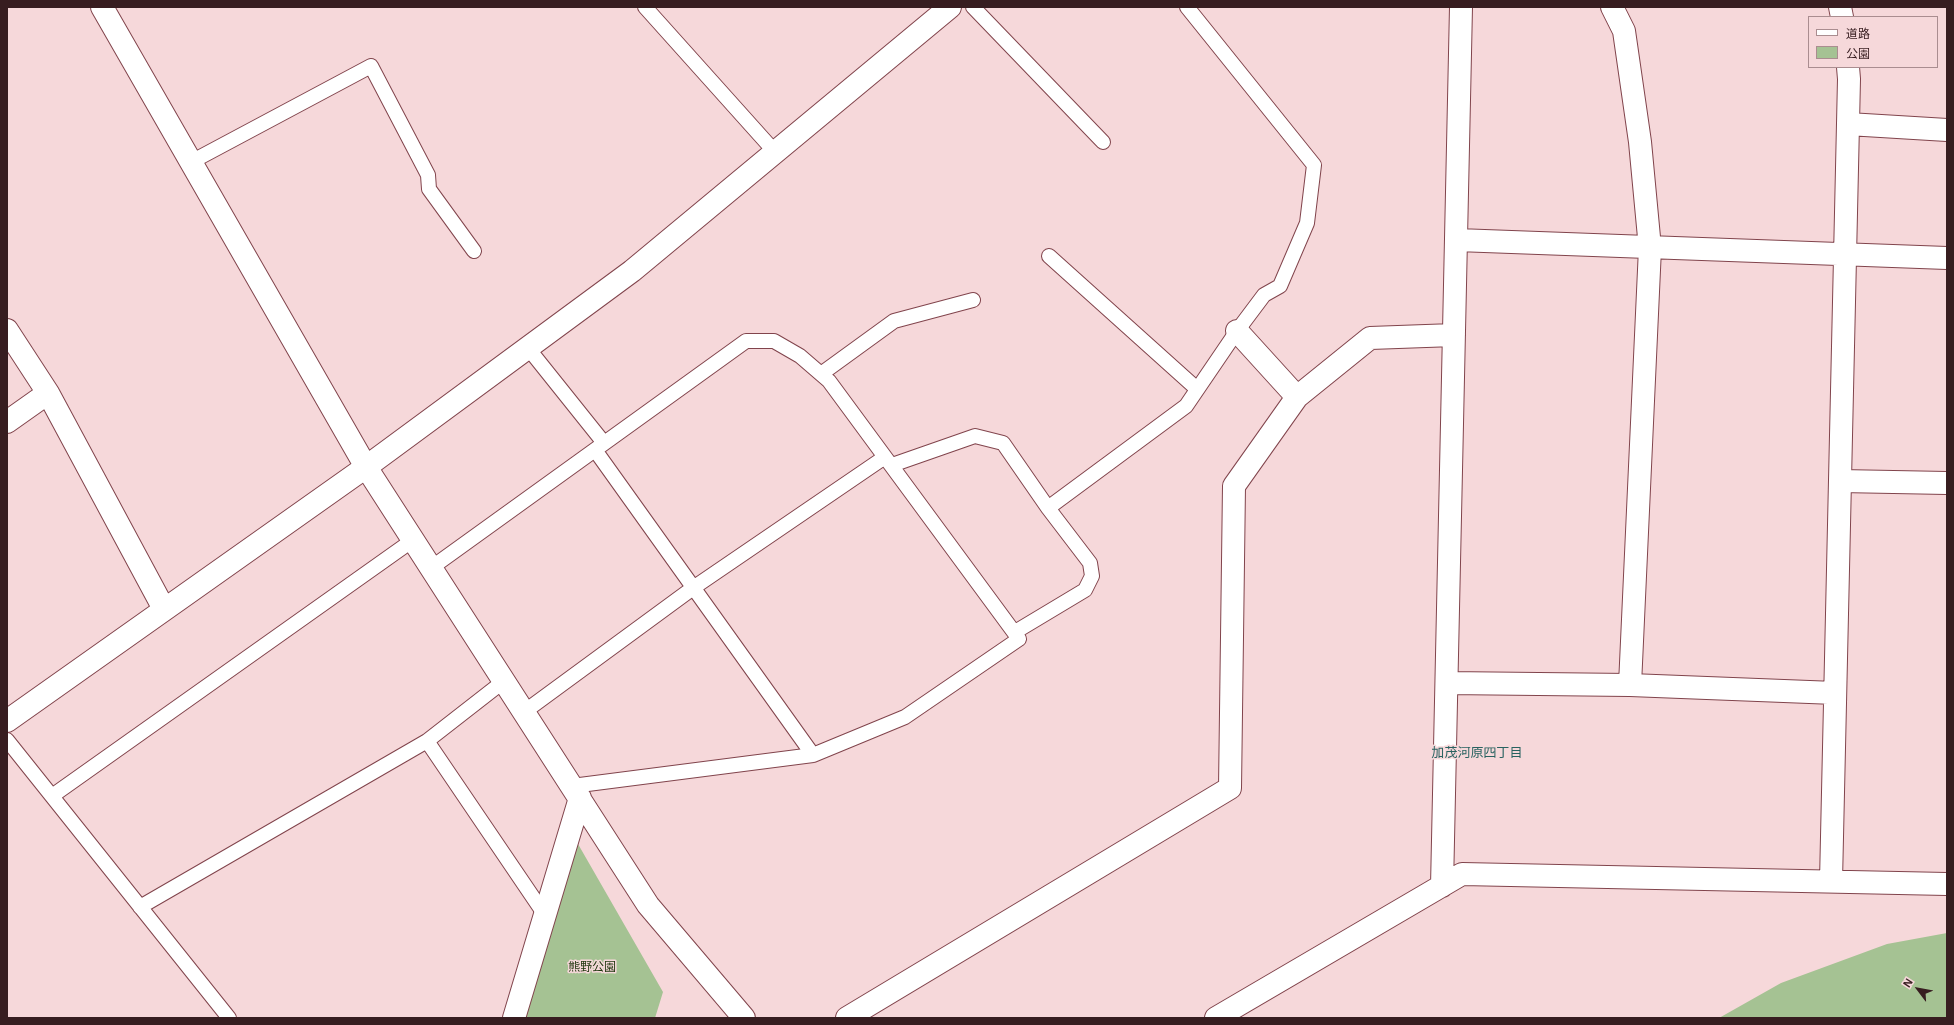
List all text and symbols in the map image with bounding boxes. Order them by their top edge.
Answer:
legend [1808,16,1938,68]
text: 道路 [1846,27,1870,41]
text: 公園 [1846,47,1870,61]
district label: 加茂河原四丁目 [1432,745,1522,761]
park label: 熊野公園 [568,961,616,975]
north arrow [1898,969,1938,1009]
text: N [1901,976,1915,989]

